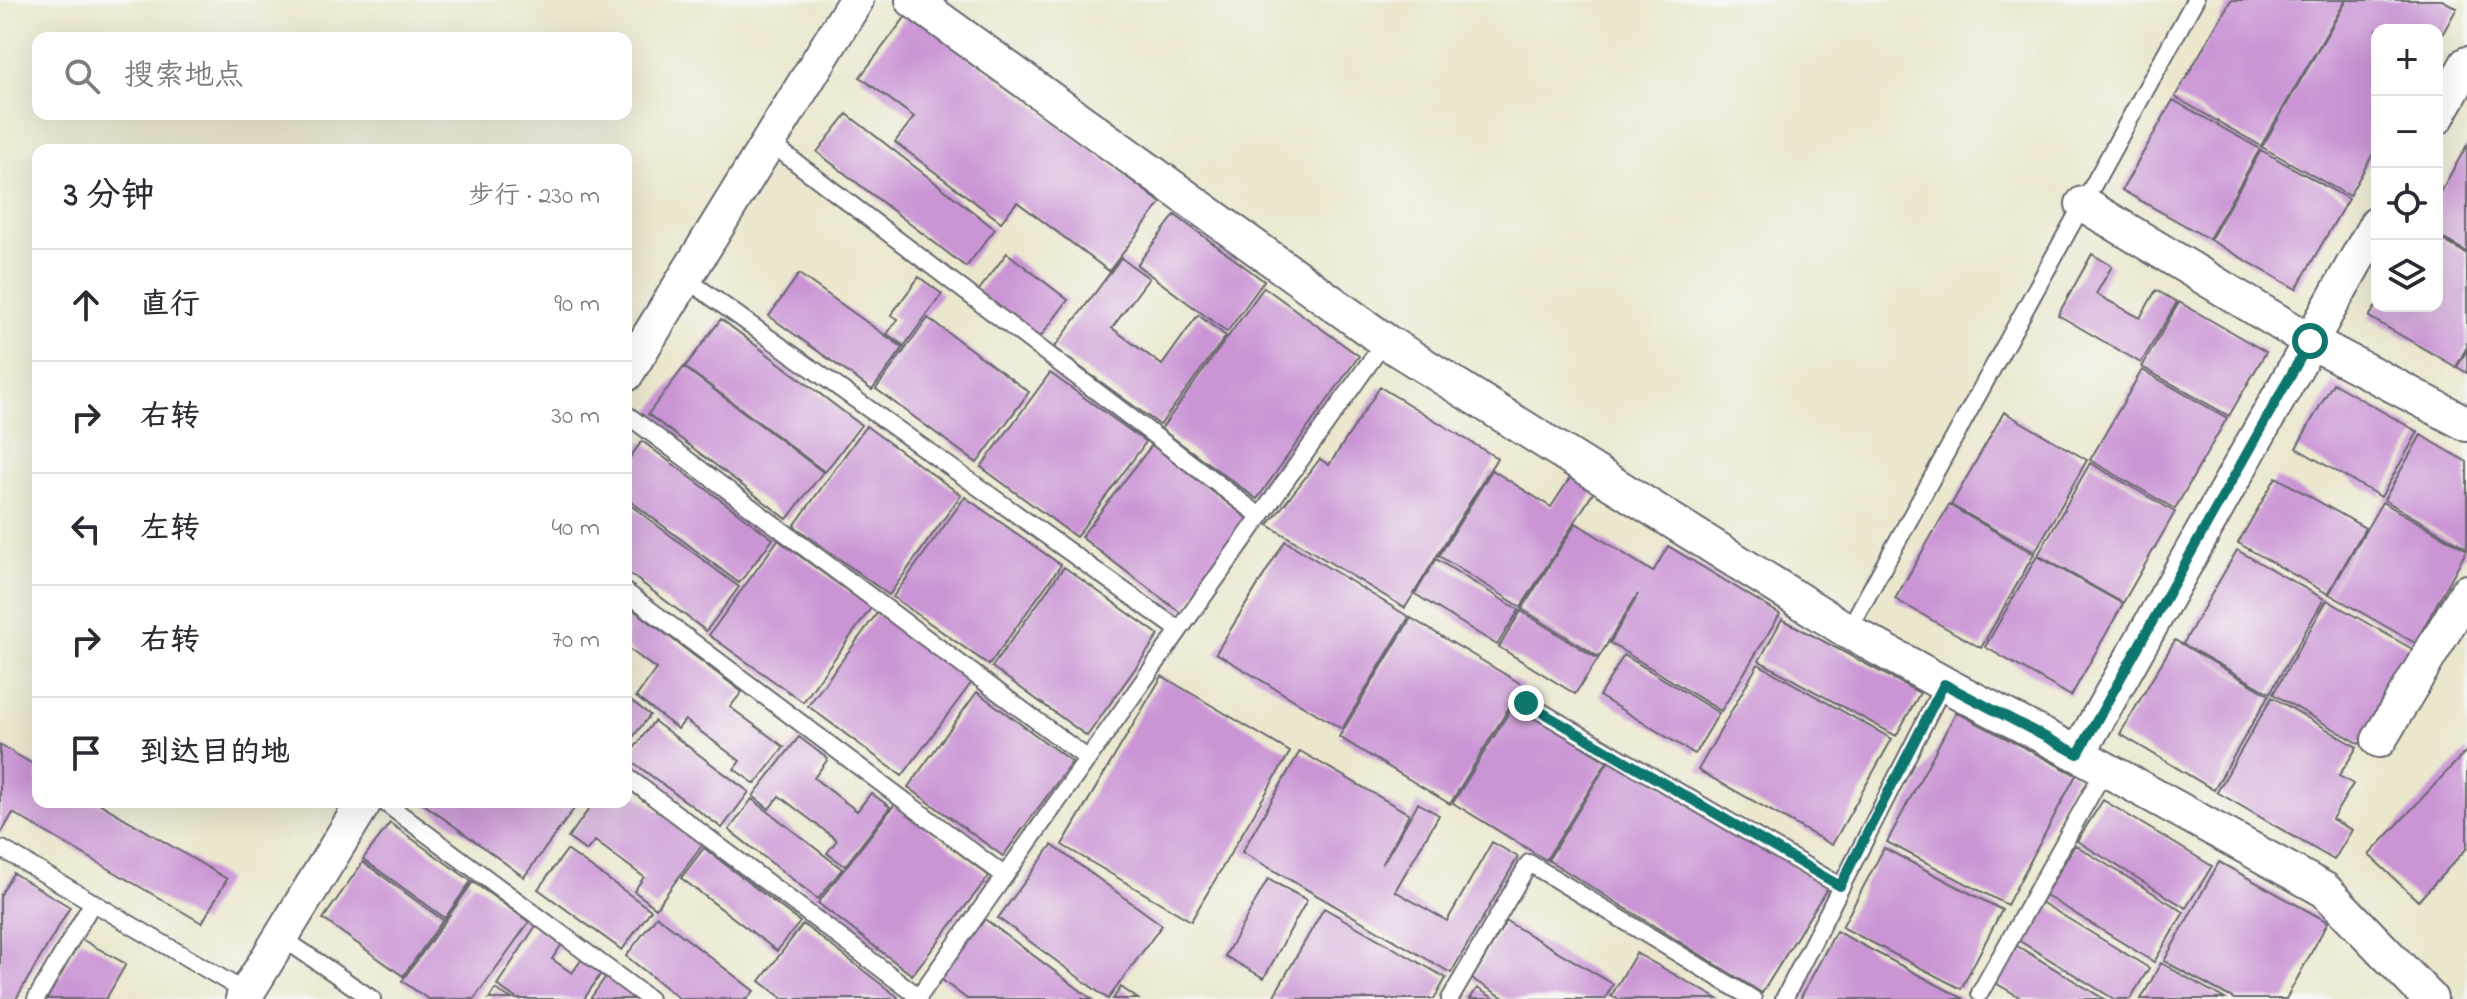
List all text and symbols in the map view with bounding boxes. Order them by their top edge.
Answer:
map controls [2371,24,2443,312]
button: + [2371,24,2443,96]
search box [32,32,632,120]
icon: search [60,54,104,98]
text: 搜索地点 [124,55,244,99]
button: − [2371,96,2443,168]
button: locate [2371,168,2443,240]
text: 3 分钟 [64,172,155,222]
text: 步行 · 230 m [468,178,600,216]
button: layers [2371,240,2443,312]
icon: ahead [64,283,108,327]
text: 直行 [140,284,200,328]
text: 90 m [554,286,600,324]
route start [2292,323,2328,359]
icon: right [64,395,108,439]
text: 右转 [140,396,200,440]
text: 30 m [551,398,600,436]
icon: left [64,507,108,551]
text: 左转 [140,508,200,552]
text: 40 m [551,510,600,548]
icon: right [64,619,108,663]
text: 右转 [140,620,200,664]
text: 70 m [551,622,600,660]
route end [1508,685,1544,721]
icon: arrive [64,731,108,775]
text: 到达目的地 [140,732,290,776]

